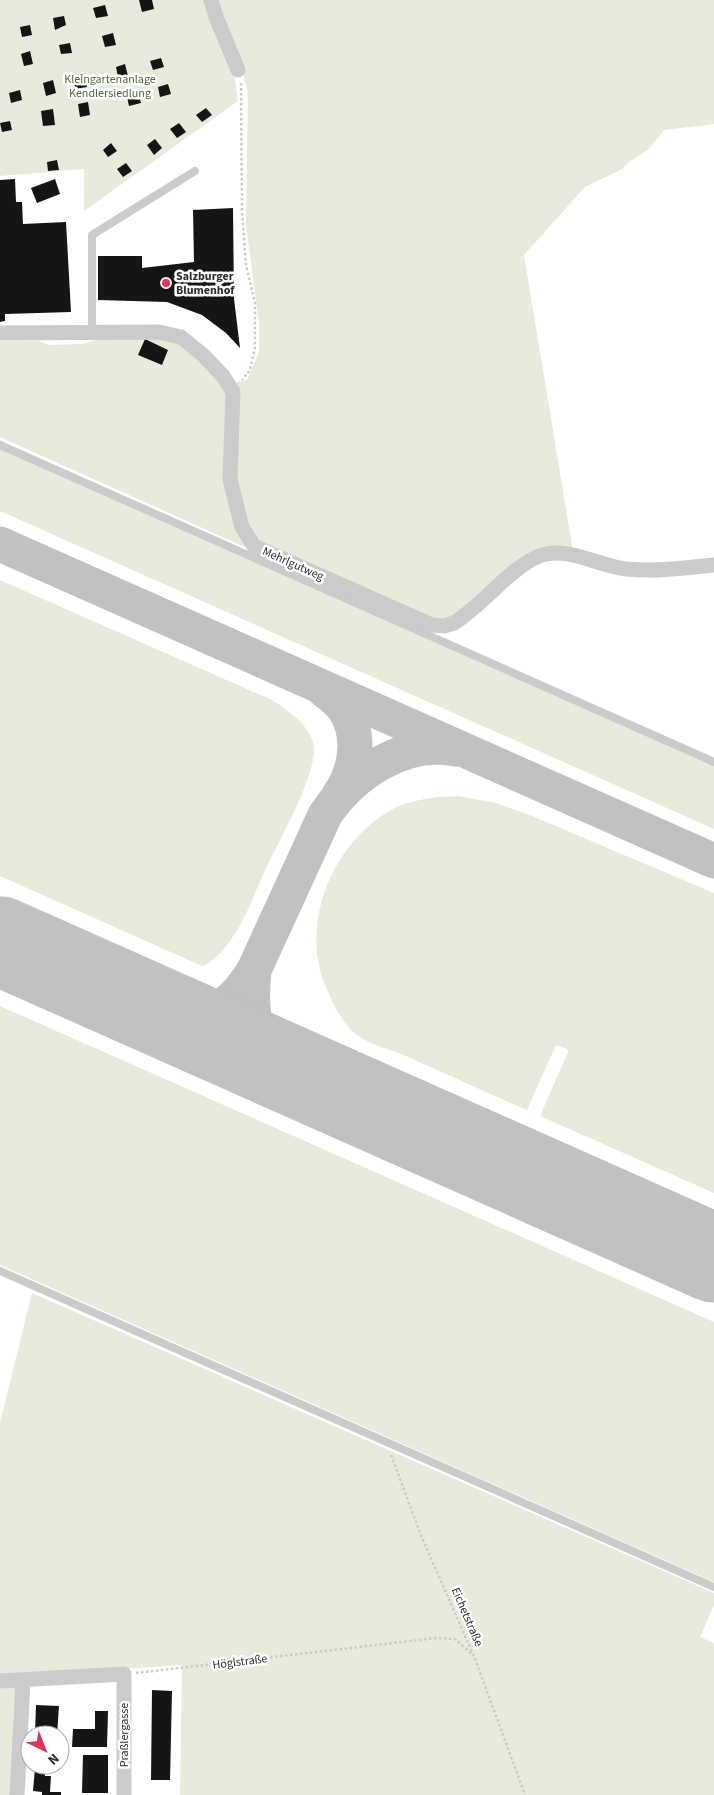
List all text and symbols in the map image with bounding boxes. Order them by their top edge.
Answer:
park label: Kleingartenanlage Kendlersiedlung [64,71,156,102]
place label: Salzburger Blumenhof [176,268,235,299]
marker: Salzburger Blumenhof [160,277,172,289]
street label: Mehrlgutweg [260,543,326,585]
street label: Eichetstraße [447,1585,487,1649]
street label: Höglstraße [212,1650,268,1674]
street label: Praßlergasse [116,1703,133,1767]
north arrow [20,1725,70,1775]
text: N [43,1748,63,1769]

